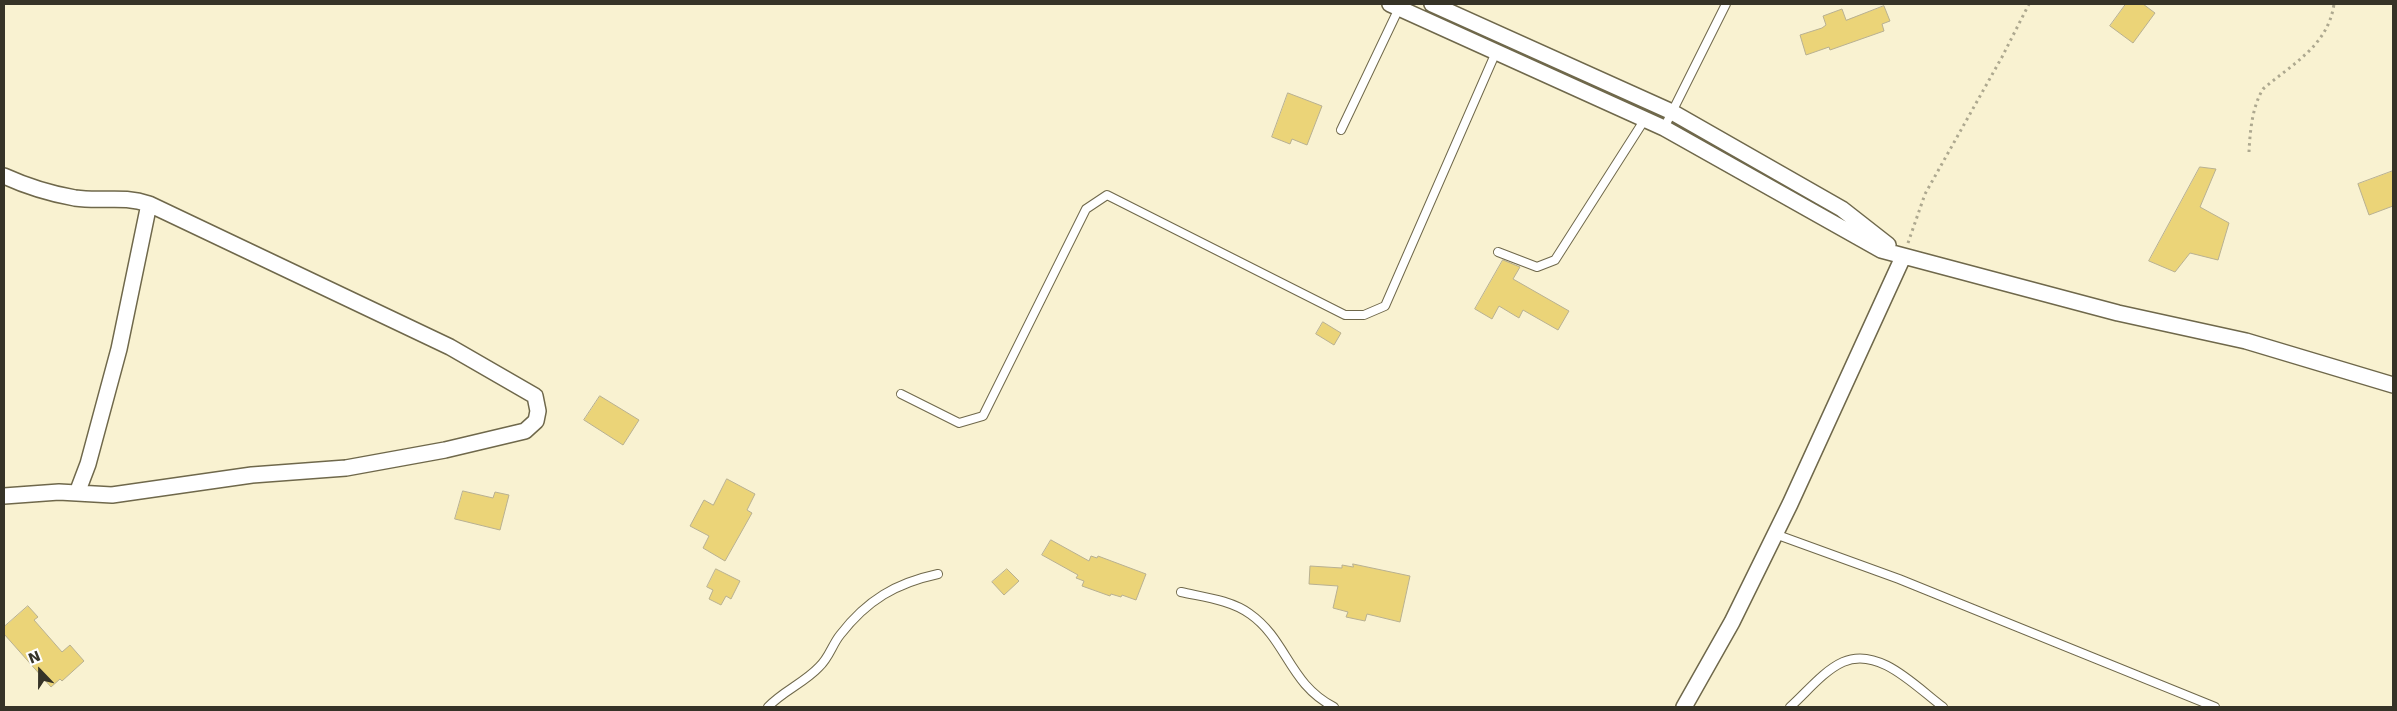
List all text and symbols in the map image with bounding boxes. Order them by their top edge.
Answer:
north arrow [15,646,65,696]
text: N [26,647,43,667]

